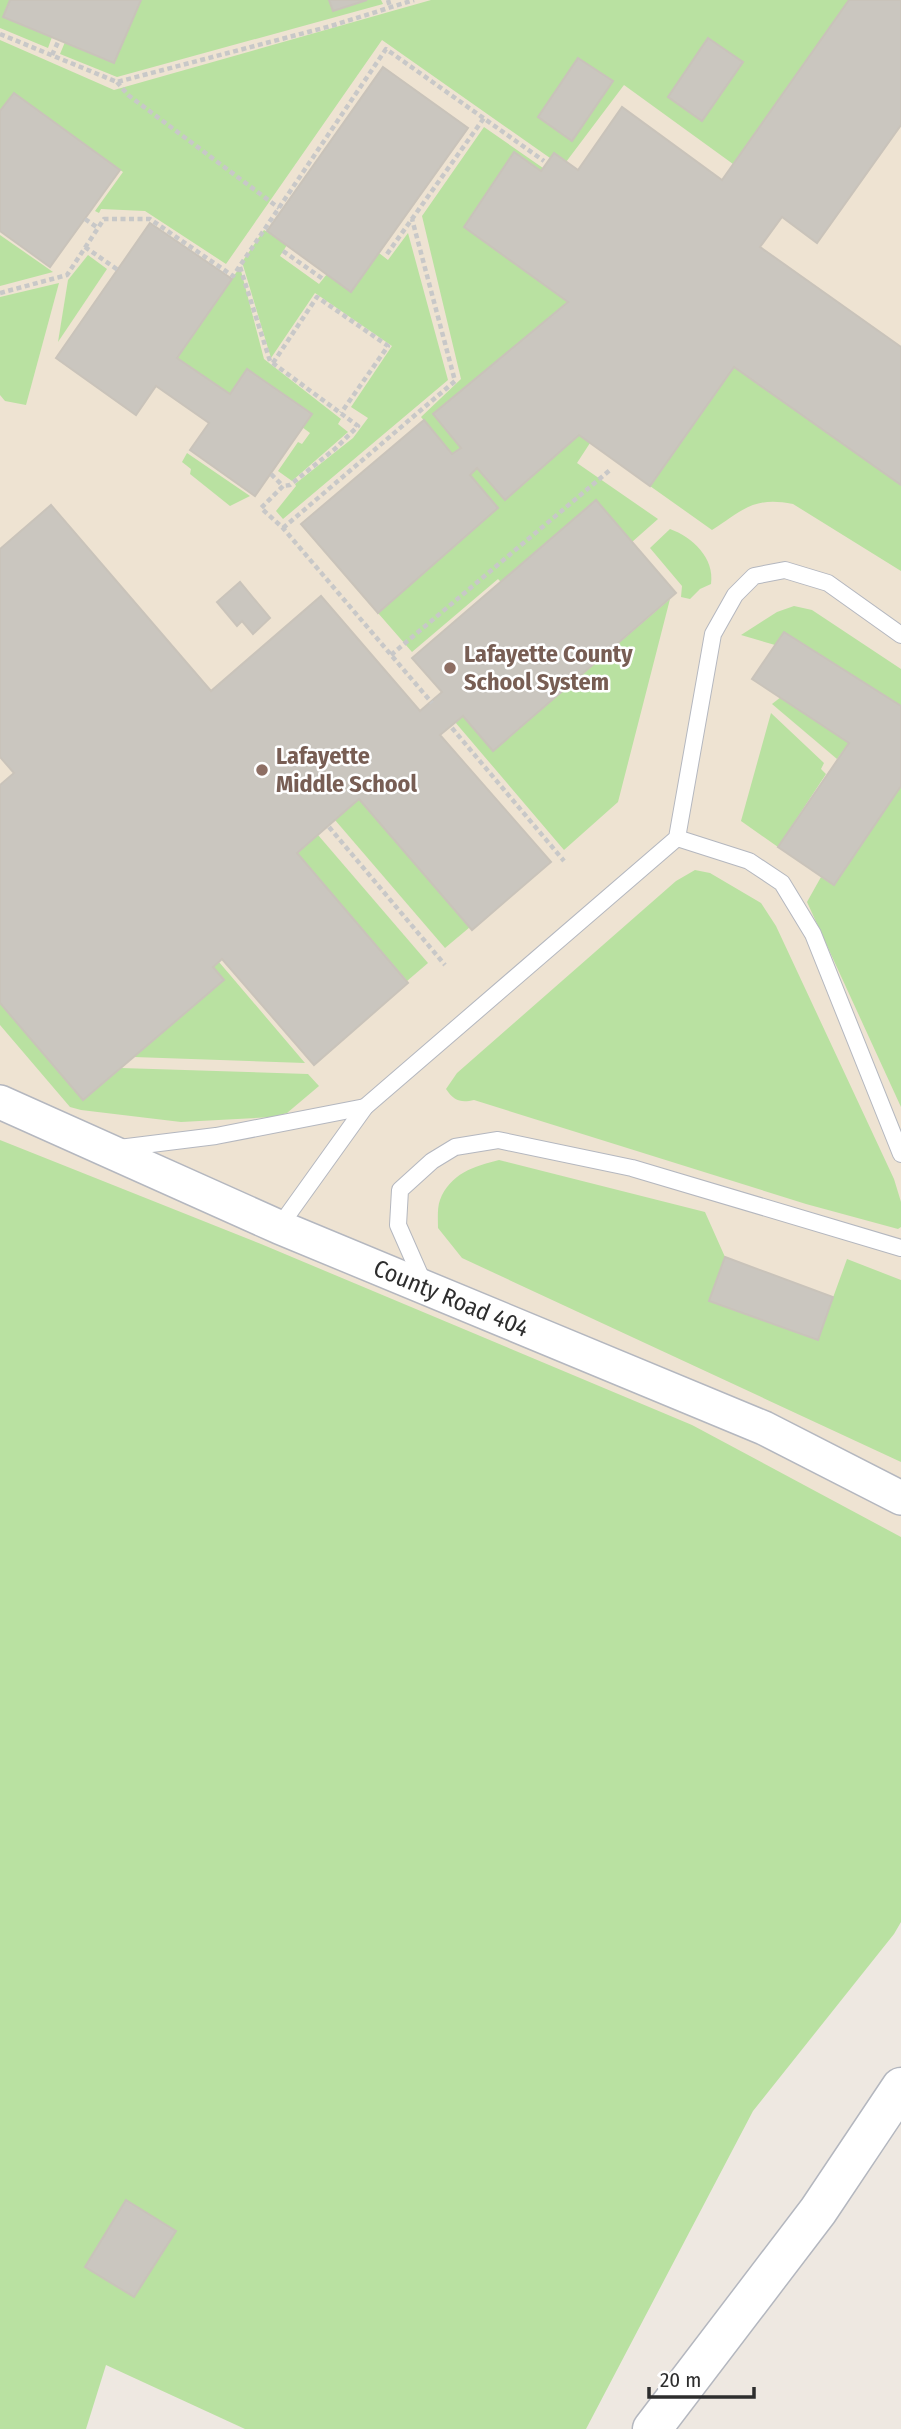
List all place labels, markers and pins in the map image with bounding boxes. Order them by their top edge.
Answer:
place label: Lafayette County School System [464,640,633,696]
marker: Lafayette County School System [442,660,458,676]
place label: Lafayette Middle School [276,742,417,798]
marker: Lafayette Middle School [254,762,270,778]

